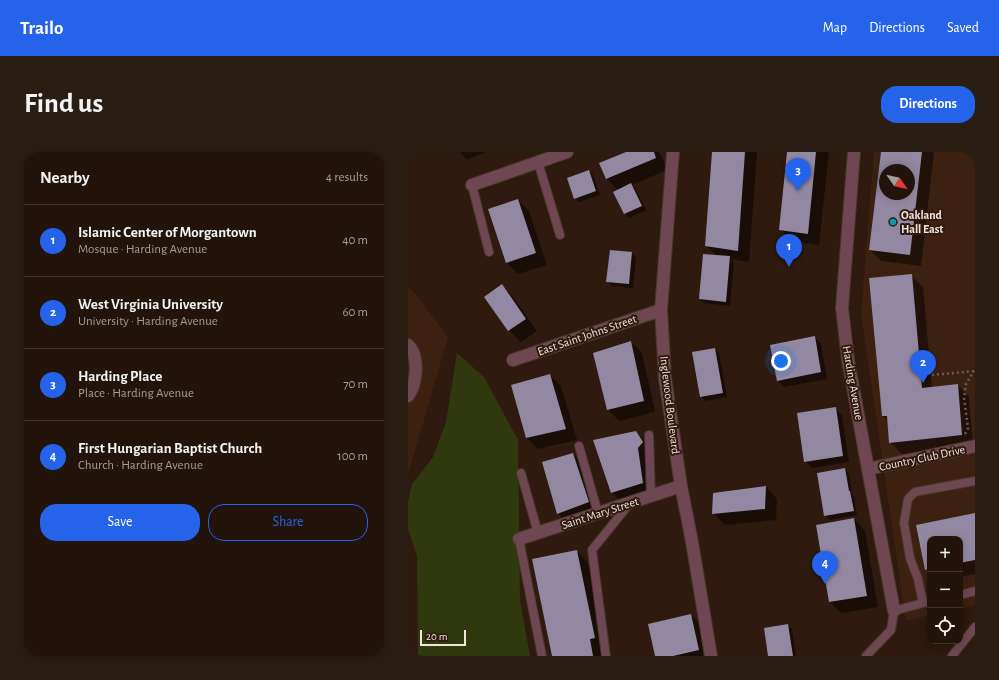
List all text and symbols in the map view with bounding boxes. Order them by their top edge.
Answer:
text: Trailo [20,19,63,38]
text: Map [823,21,847,35]
text: Directions [869,21,925,35]
text: Saved [947,21,979,35]
button: Directions [881,86,975,123]
text: Find us [24,90,103,118]
pin: 3 [785,158,811,191]
north arrow [879,164,915,200]
text: Nearby [40,169,90,186]
text: 4 results [326,171,368,184]
place label: Oakland Hall East [901,209,943,235]
marker: Oakland Hall East [888,217,898,227]
text: Islamic Center of Morgantown [78,225,257,240]
text: 1 [51,234,55,247]
text: 40 m [342,234,368,247]
pin: 1 [776,234,802,267]
text: Mosque · Harding Avenue [78,243,207,256]
text: West Virginia University [78,297,223,312]
text: 2 [50,306,56,319]
text: 60 m [342,306,368,319]
street label: East Saint Johns Street [536,312,638,358]
text: University · Harding Avenue [78,315,218,328]
street label: Harding Avenue [841,345,865,421]
pin: 2 [910,350,936,383]
your location [771,351,791,371]
street label: Inglewood Boulevard [658,355,682,455]
text: Harding Place [78,369,162,384]
text: 3 [50,378,56,391]
text: 70 m [343,378,368,391]
text: Place · Harding Avenue [78,387,194,400]
text: First Hungarian Baptist Church [78,441,262,456]
street label: Country Club Drive [878,443,966,474]
text: 4 [50,450,56,463]
text: 100 m [337,450,368,463]
text: Church · Harding Avenue [78,459,203,472]
street label: Saint Mary Street [560,495,640,532]
button: Save [40,504,200,541]
button: Share [208,504,368,541]
map controls [927,536,963,644]
button: + [927,536,963,572]
pin: 4 [812,551,838,584]
button: − [927,572,963,608]
button: locate [927,608,963,644]
scale bar [420,628,466,647]
text: 20 m [426,631,447,642]

